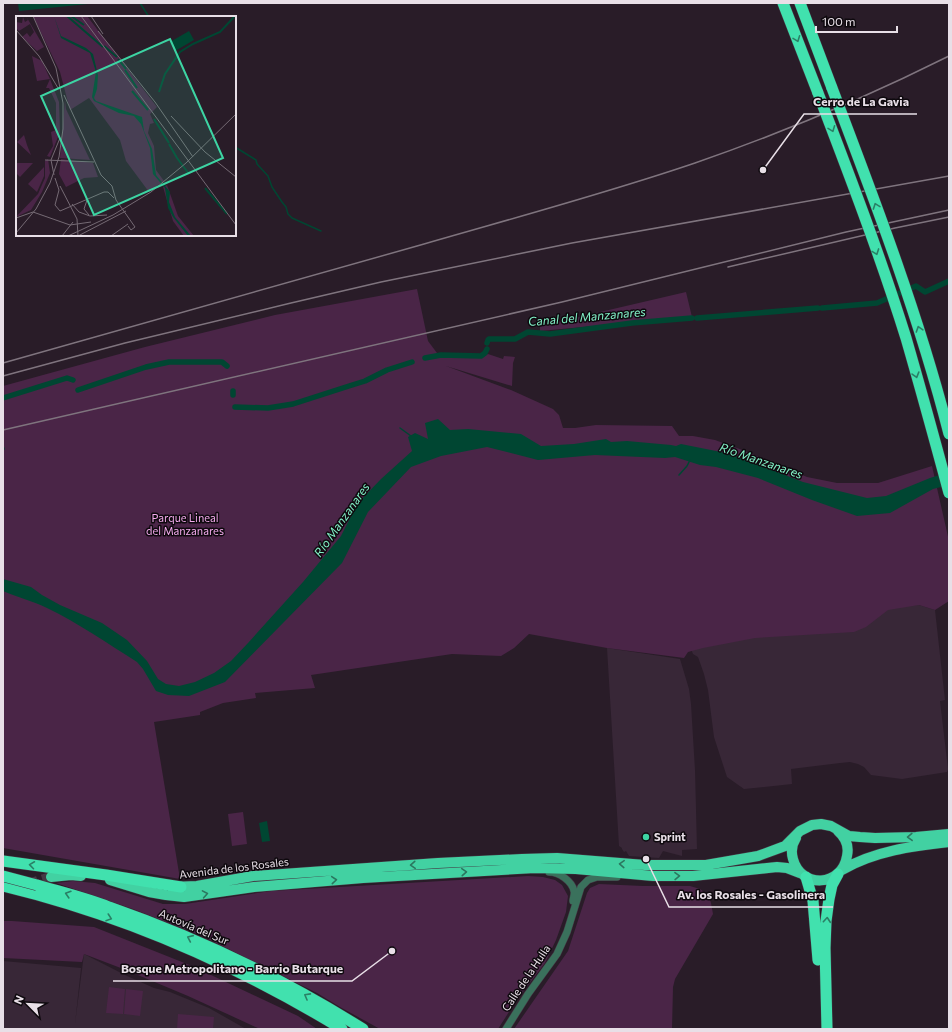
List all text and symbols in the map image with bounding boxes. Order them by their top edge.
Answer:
scale bar [816,8,897,34]
text: 100 m [822,14,856,28]
inset map [16,16,236,236]
one-way arrow [792,36,800,43]
callout: Cerro de La Gavia [804,90,917,114]
text: Cerro de La Gavia [813,94,909,108]
one-way arrow [827,126,835,133]
one-way arrow [873,203,881,210]
one-way arrow [872,248,880,255]
water label: Canal del Manzanares [528,304,647,328]
one-way arrow [915,326,924,333]
one-way arrow [911,371,920,378]
water label: Río Manzanares [718,439,805,481]
water label: Río Manzanares [311,479,372,559]
park label: Parque Lineal del Manzanares [146,511,224,537]
place label: Sprint [654,830,686,843]
marker: Sprint [641,832,651,842]
one-way arrow [907,833,913,842]
street label: Avenida de los Rosales [178,854,289,881]
one-way arrow [619,859,625,868]
one-way arrow [410,860,416,869]
one-way arrow [29,861,35,870]
one-way arrow [461,867,467,876]
one-way arrow [674,872,680,880]
one-way arrow [331,876,337,885]
callout: Av. los Rosales - Gasolinera [669,883,833,907]
text: Av. los Rosales - Gasolinera [677,887,825,901]
one-way arrow [65,890,72,899]
one-way arrow [202,890,208,899]
street label: Autovía del Sur [157,906,232,947]
one-way arrow [106,913,113,921]
one-way arrow [822,917,831,923]
one-way arrow [187,935,195,943]
street label: Calle de la Hulla [499,942,553,1013]
callout: Bosque Metropolitano - Barrio Butarque [113,957,352,981]
text: Bosque Metropolitano - Barrio Butarque [121,961,343,975]
north arrow [8,984,48,1024]
text: N [11,993,26,1006]
one-way arrow [304,993,311,1000]

